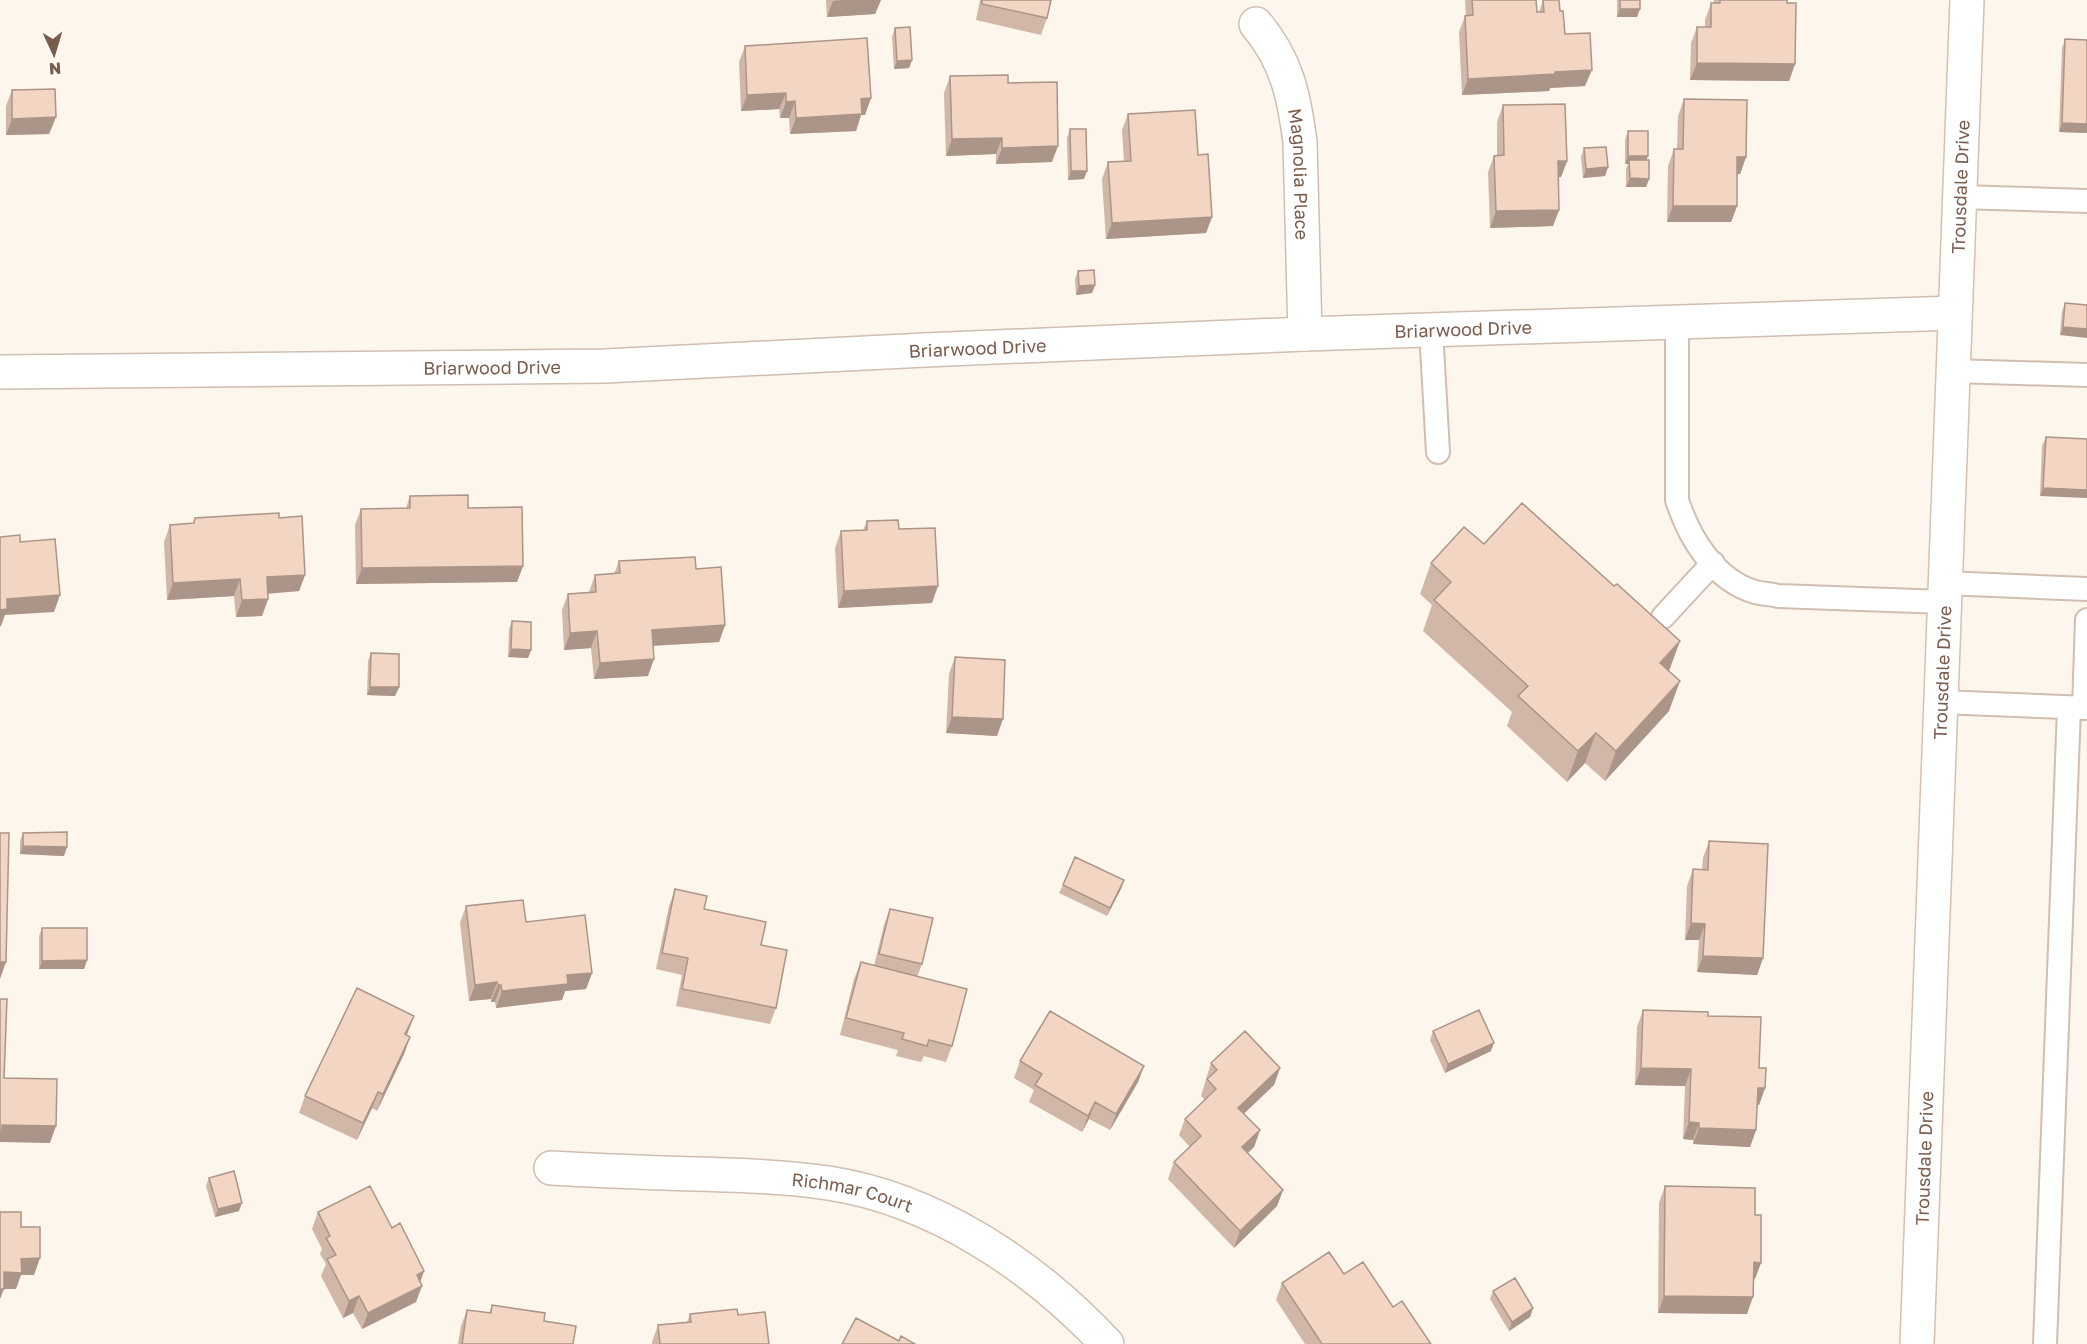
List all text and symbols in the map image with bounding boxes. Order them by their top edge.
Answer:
north arrow [24,24,84,84]
text: N [48,59,62,79]
street label: Magnolia Place [1284,107,1314,240]
street label: Trousdale Drive [1947,119,1974,254]
street label: Briarwood Drive [1394,316,1532,342]
street label: Briarwood Drive [908,334,1047,362]
street label: Briarwood Drive [423,355,561,379]
street label: Trousdale Drive [1928,605,1955,740]
street label: Trousdale Drive [1910,1091,1937,1226]
street label: Richmar Court [791,1168,916,1217]

